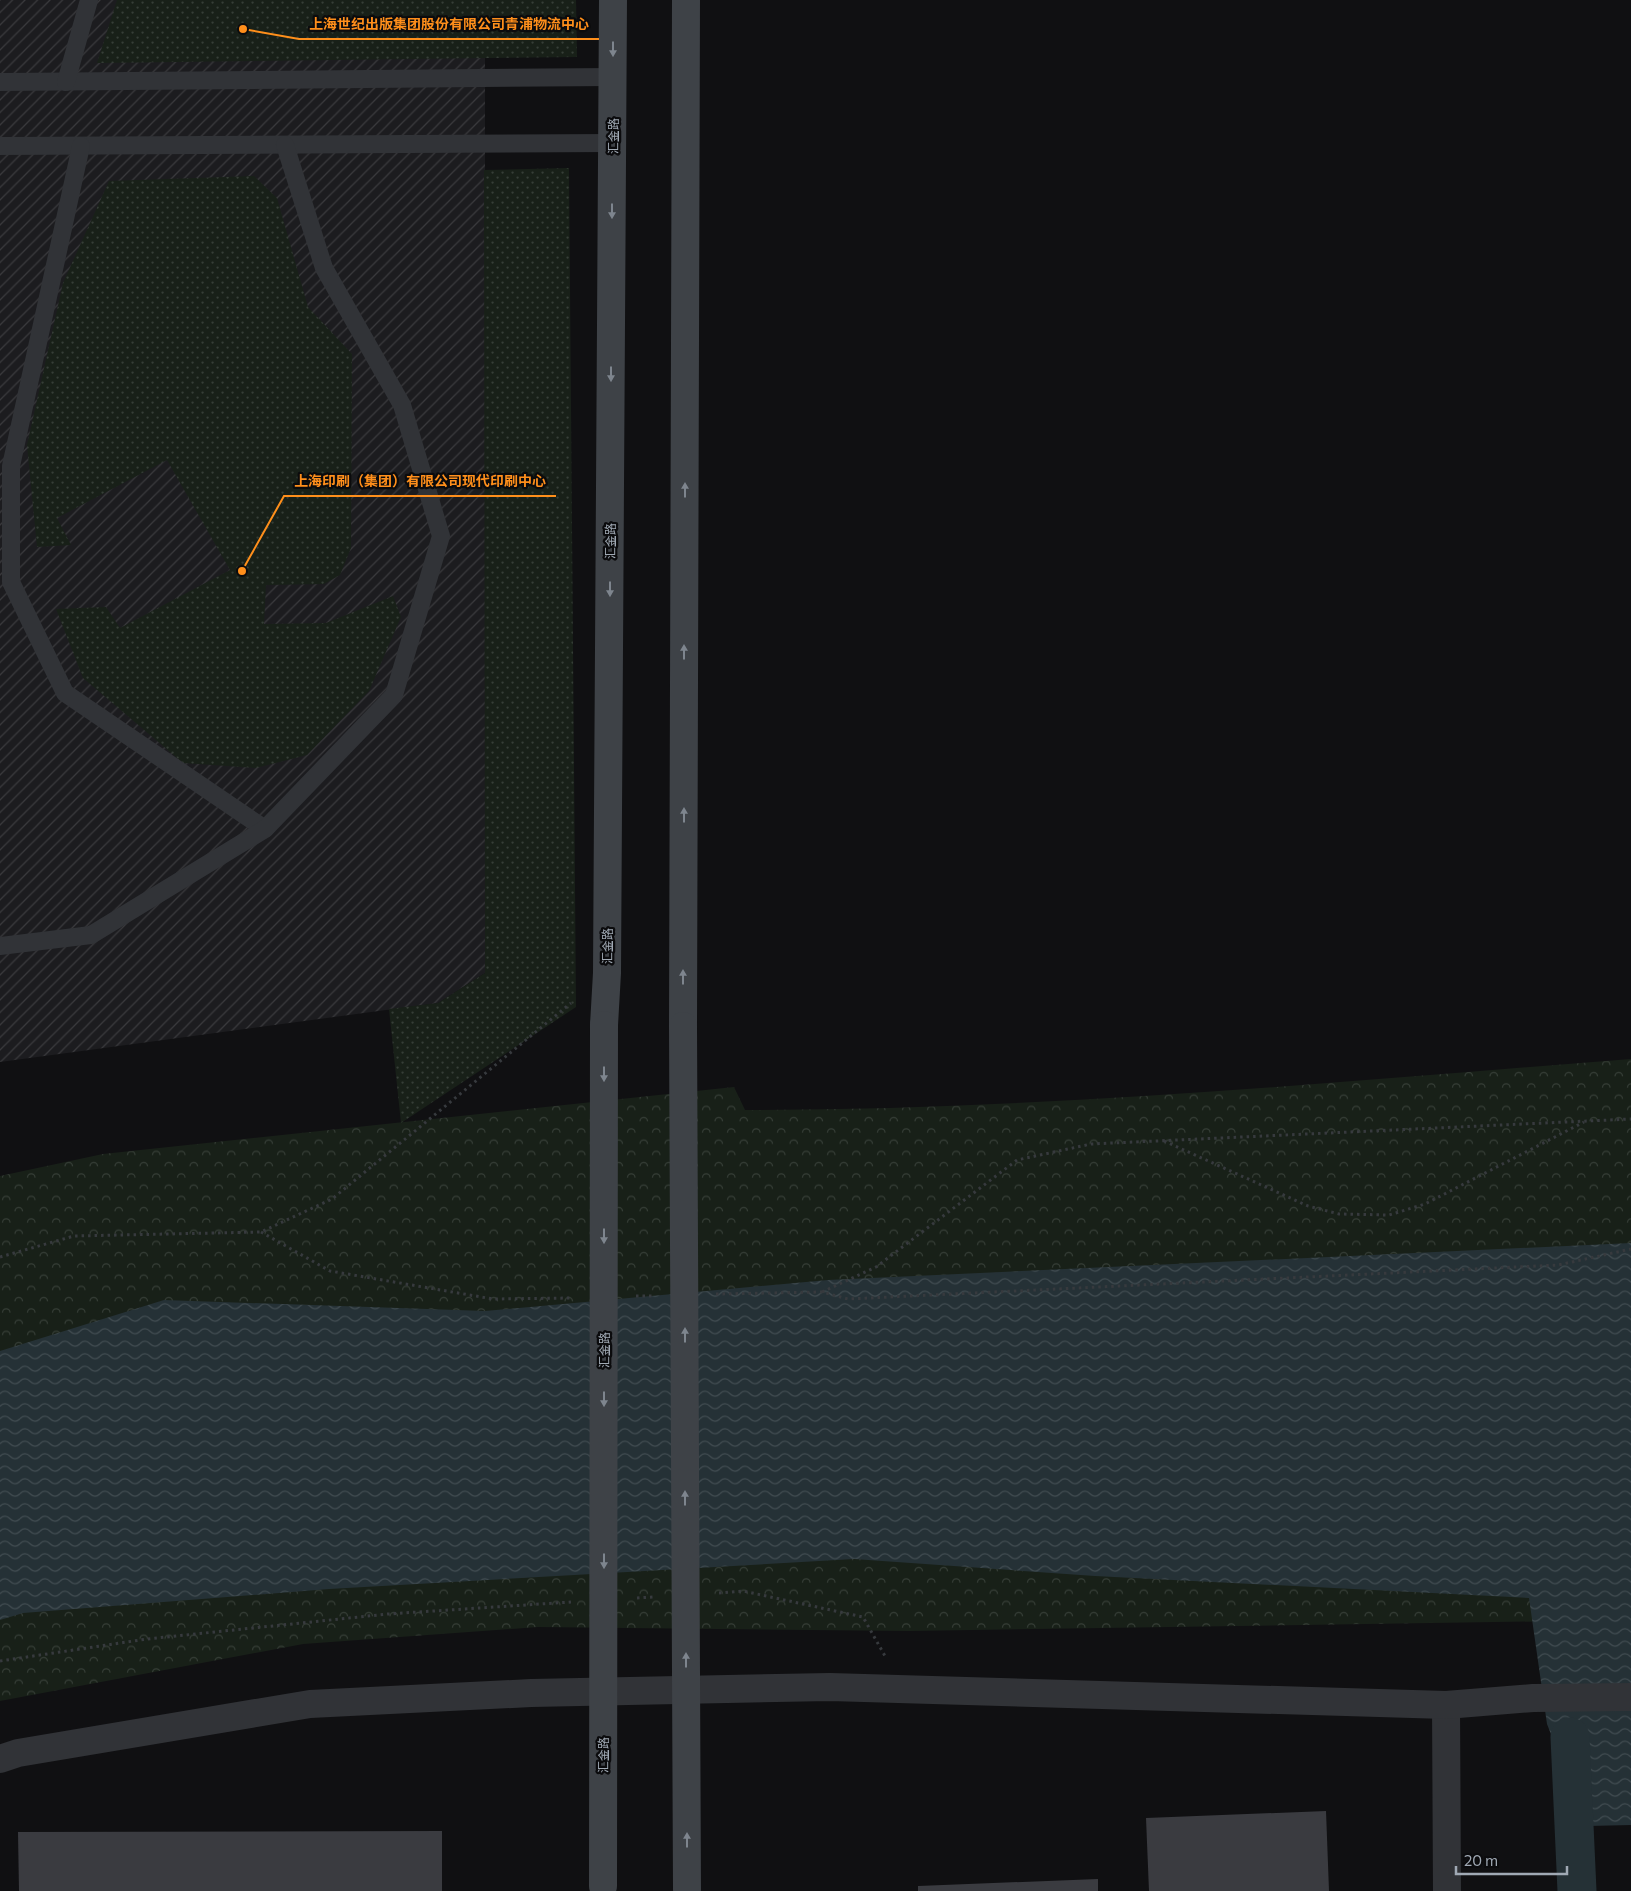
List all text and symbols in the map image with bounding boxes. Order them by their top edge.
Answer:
callout: 上海世纪出版集团股份有限公司青浦物流中心 [299,10,599,39]
text: 上海世纪出版集团股份有限公司青浦物流中心 [309,15,589,32]
one-way arrow [609,41,617,57]
street label: 汇金路 [606,118,620,154]
one-way arrow [608,203,616,219]
one-way arrow [607,366,615,382]
callout: 上海印刷（集团）有限公司现代印刷中心 [284,467,556,496]
text: 上海印刷（集团）有限公司现代印刷中心 [294,472,546,489]
one-way arrow [681,482,689,498]
street label: 汇金路 [603,523,617,559]
one-way arrow [606,581,614,597]
one-way arrow [680,644,688,660]
one-way arrow [680,807,688,823]
street label: 汇金路 [600,928,614,964]
one-way arrow [679,969,687,985]
one-way arrow [600,1066,608,1082]
one-way arrow [600,1228,608,1244]
one-way arrow [681,1327,689,1343]
street label: 汇金路 [597,1332,611,1368]
one-way arrow [600,1391,608,1407]
one-way arrow [681,1489,689,1505]
one-way arrow [600,1553,608,1569]
one-way arrow [682,1652,690,1668]
street label: 汇金路 [596,1737,610,1773]
one-way arrow [683,1832,691,1848]
scale bar [1456,1844,1567,1876]
text: 20 m [1464,1851,1498,1869]

